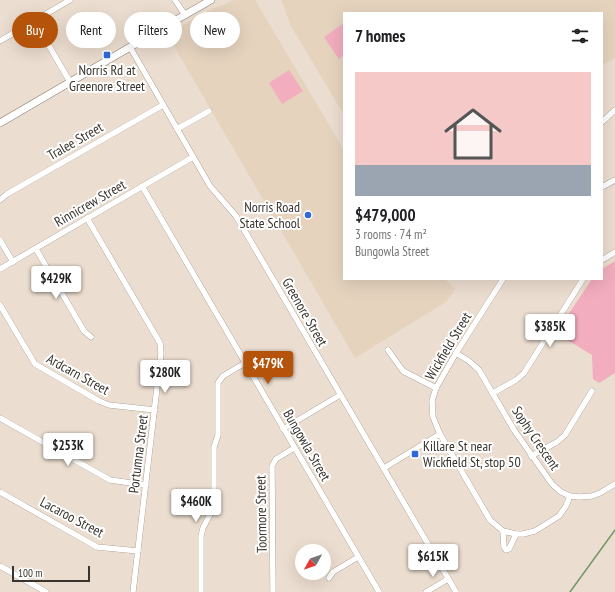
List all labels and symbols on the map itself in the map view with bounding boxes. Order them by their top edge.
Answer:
marker: Norris Rd at Greenore Street [102,50,112,60]
place label: Norris Rd at Greenore Street [69,61,145,95]
street label: Tralee Street [44,118,106,164]
street label: Rinnicrew Street [51,175,129,231]
place label: Norris Road State School [240,198,301,232]
marker: Norris Road State School [303,210,313,220]
pin: $429K [28,266,84,300]
street label: Greenore Street [278,275,332,350]
street label: Wickfield Street [421,309,475,383]
pin: $385K [522,314,578,348]
street label: Ardcarn Street [43,349,113,399]
pin: $479K [240,351,296,385]
pin: $280K [137,360,193,394]
street label: Sophy Crescent [508,403,564,474]
street label: Bungowla Street [279,406,335,484]
street label: Portumna Street [124,414,152,494]
pin: $253K [40,433,96,467]
place label: Killare St near Wickfield St, stop 50 [423,437,521,471]
marker: Killare St near Wickfield St, stop 50 [410,449,420,459]
street label: Toormore Street [251,475,271,553]
pin: $460K [168,489,224,523]
street label: Lacaroo Street [37,493,107,541]
north arrow [295,544,331,580]
pin: $615K [405,544,461,578]
scale bar [12,564,90,583]

